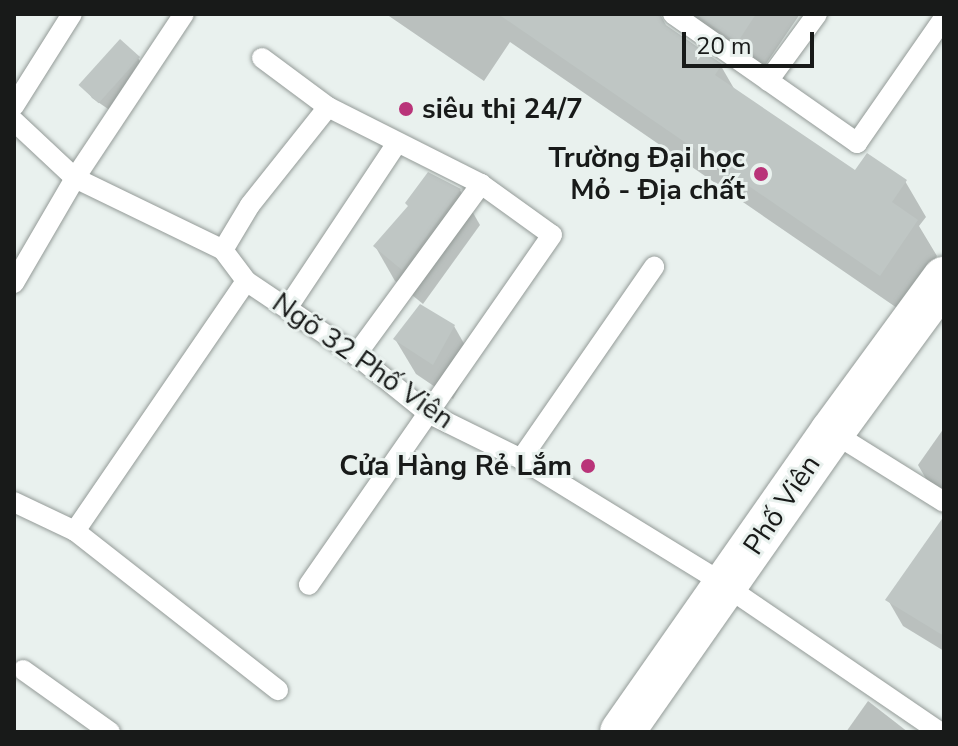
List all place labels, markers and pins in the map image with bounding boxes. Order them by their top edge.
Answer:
place label: siêu thị 24/7 [422,92,583,126]
marker: siêu thị 24/7 [397,100,415,118]
place label: Trường Đại học Mỏ - Địa chất [549,141,745,207]
marker: Trường Đại học Mỏ - Địa chất [752,165,770,183]
place label: Cửa Hàng Rẻ Lắm [339,449,572,483]
marker: Cửa Hàng Rẻ Lắm [579,457,597,475]

